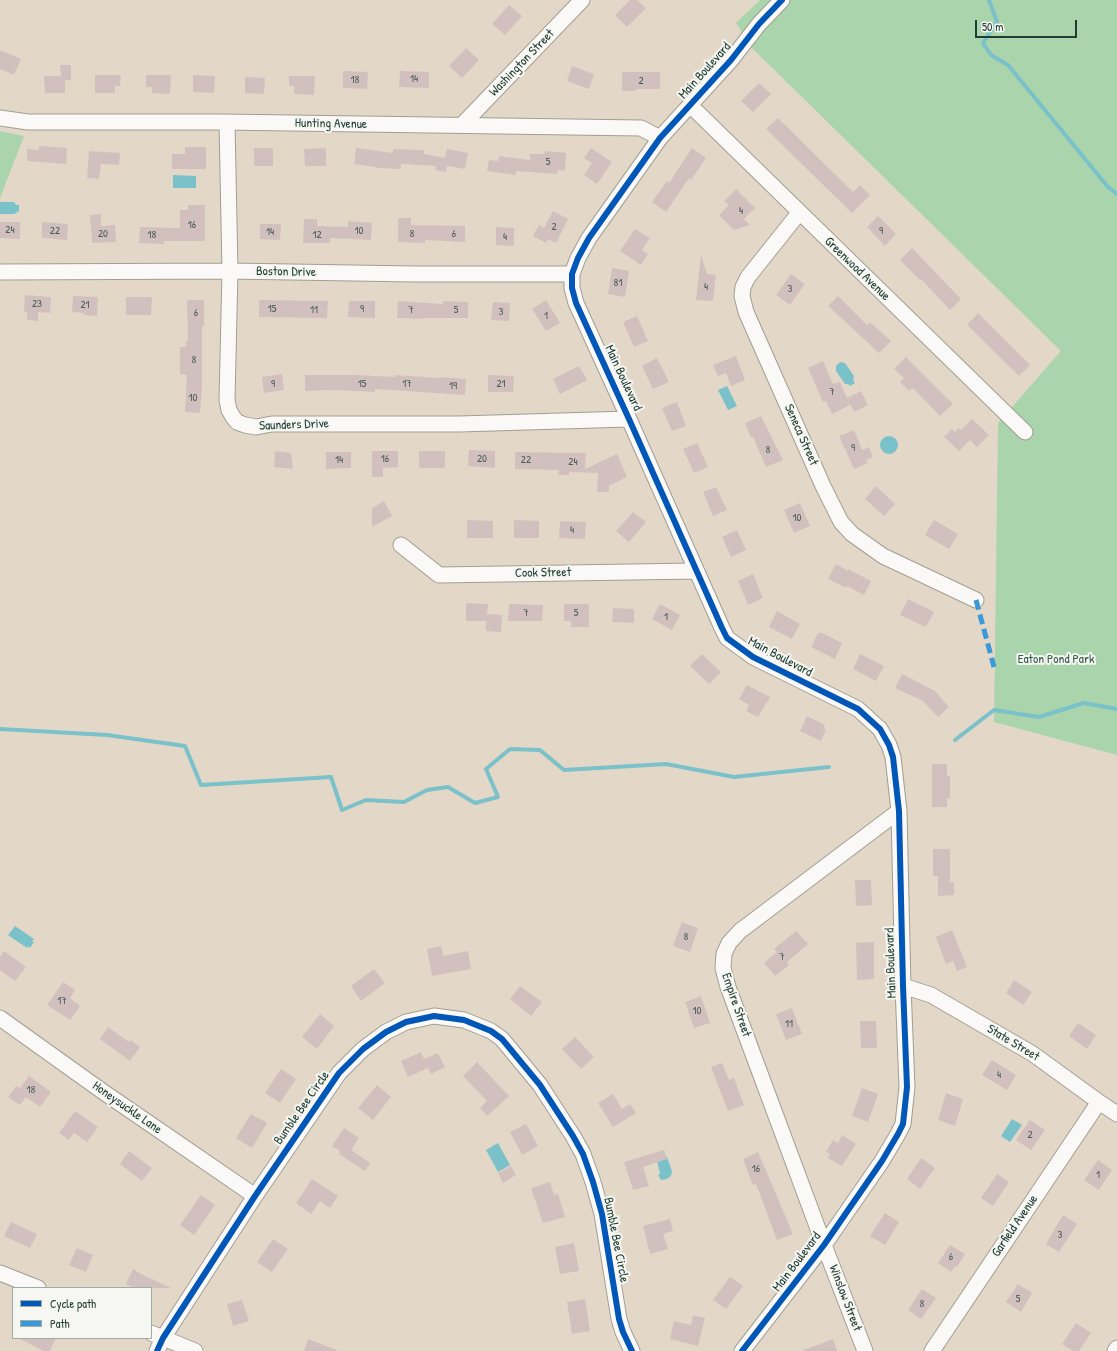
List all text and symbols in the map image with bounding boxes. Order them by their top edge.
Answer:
scale bar [977,12,1079,38]
text: 50 m [982,18,1003,35]
street label: Washington Street [486,26,558,100]
street label: Main Boulevard [676,40,734,102]
house number: 14 [410,72,418,86]
house number: 18 [351,73,359,87]
house number: 2 [638,74,644,88]
street label: Hunting Avenue [295,116,367,132]
house number: 5 [546,155,550,169]
house number: 4 [739,204,743,218]
house number: 16 [188,218,196,232]
house number: 2 [551,220,557,234]
house number: 24 [5,223,15,237]
house number: 22 [50,224,60,238]
house number: 10 [355,224,363,238]
house number: 9 [879,224,883,238]
house number: 14 [266,225,274,239]
house number: 20 [98,227,108,241]
house number: 8 [410,227,414,241]
house number: 6 [452,227,456,241]
house number: 18 [148,228,156,242]
house number: 12 [312,228,322,242]
house number: 4 [503,230,507,244]
street label: Greenwood Avenue [821,234,893,304]
street label: Boston Drive [256,264,316,280]
house number: 81 [614,276,622,290]
house number: 4 [704,280,708,294]
house number: 3 [788,282,792,296]
house number: 23 [32,297,42,311]
house number: 21 [80,298,90,312]
house number: 15 [268,302,276,316]
house number: 9 [360,302,364,316]
house number: 11 [310,303,318,317]
house number: 7 [408,303,414,317]
house number: 5 [454,303,458,317]
house number: 3 [499,305,503,319]
house number: 6 [194,306,198,320]
house number: 1 [544,309,548,323]
street label: Main Boulevard [601,343,645,413]
house number: 8 [192,353,196,367]
house number: 9 [271,377,275,391]
house number: 15 [358,377,366,391]
house number: 17 [402,377,412,391]
house number: 21 [496,377,506,391]
house number: 19 [449,379,457,393]
house number: 7 [829,385,835,399]
house number: 10 [189,391,197,405]
street label: Seneca Street [781,402,821,468]
street label: Saunders Drive [259,416,329,434]
house number: 9 [851,441,855,455]
house number: 8 [766,443,770,457]
house number: 16 [381,452,389,466]
house number: 20 [477,452,487,466]
house number: 14 [335,453,343,467]
house number: 22 [521,453,531,467]
house number: 24 [568,455,578,469]
house number: 10 [793,511,801,525]
house number: 4 [570,523,574,537]
street label: Cook Street [515,565,571,581]
house number: 7 [523,606,529,620]
house number: 5 [574,606,578,620]
house number: 1 [664,610,668,624]
street label: Main Boulevard [745,634,815,680]
park label: Eaton Pond Park [1018,652,1094,668]
street label: Main Boulevard [882,927,900,999]
house number: 8 [684,930,688,944]
house number: 7 [779,950,785,964]
street label: Empire Street [718,971,754,1039]
house number: 17 [57,994,67,1008]
house number: 10 [693,1004,701,1018]
house number: 11 [785,1017,793,1031]
street label: State Street [984,1021,1042,1065]
street label: Bumble Bee Circle [271,1068,333,1148]
house number: 4 [997,1068,1001,1082]
street label: Honeysuckle Lane [89,1078,165,1138]
house number: 18 [27,1083,35,1097]
house number: 2 [1027,1128,1033,1142]
house number: 16 [752,1162,760,1176]
house number: 1 [1096,1168,1100,1182]
street label: Garfield Avenue [989,1192,1041,1260]
street label: Bumble Bee Circle [600,1196,632,1284]
house number: 3 [1058,1228,1062,1242]
street label: Main Boulevard [770,1229,824,1295]
house number: 6 [949,1250,953,1264]
street label: Winslow Street [825,1263,865,1333]
legend [12,1287,152,1339]
house number: 5 [1016,1292,1020,1306]
text: Cycle path [50,1295,96,1312]
house number: 8 [920,1297,924,1311]
text: Path [50,1315,70,1332]

